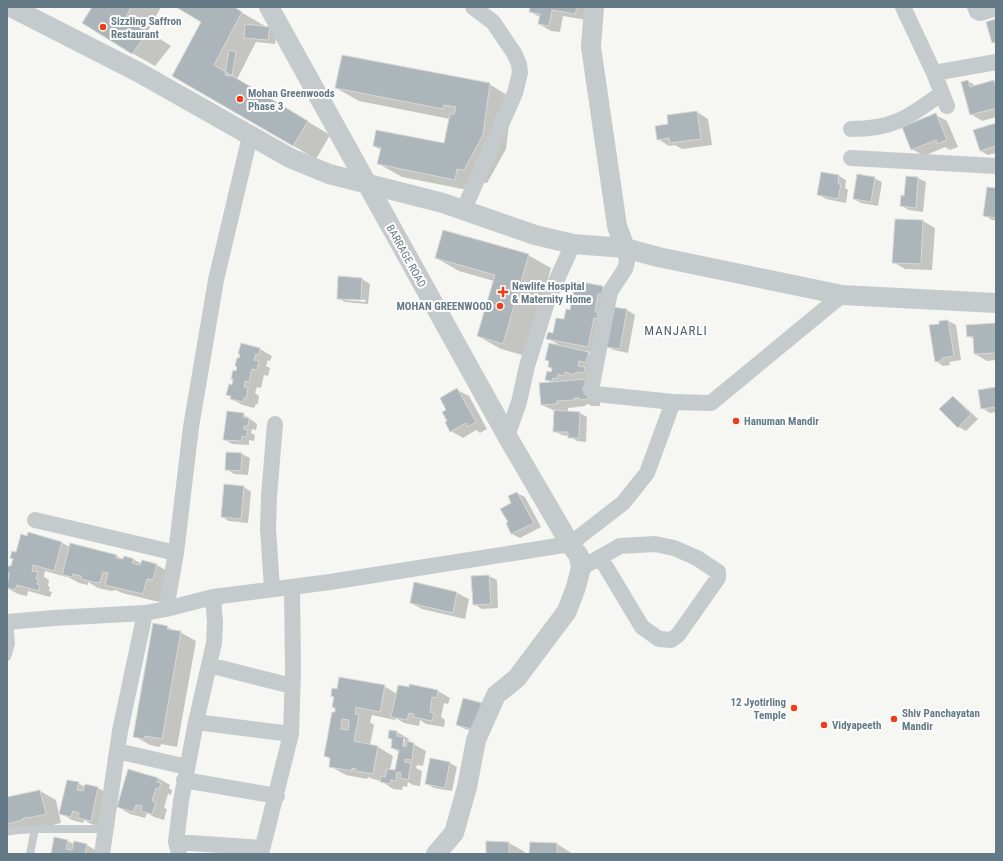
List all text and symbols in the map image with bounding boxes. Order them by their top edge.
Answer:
place label: Sizzling Saffron Restaurant [111,15,181,41]
marker: Sizzling Saffron Restaurant [98,22,108,32]
place label: Mohan Greenwoods Phase 3 [248,87,335,113]
marker: Mohan Greenwoods Phase 3 [235,94,245,104]
street label: BARRAGE ROAD [383,222,429,290]
place label: Newlife Hospital & Maternity Home [512,280,591,306]
marker: Newlife Hospital & Maternity Home [497,286,509,298]
place label: MOHAN GREENWOOD [397,300,492,313]
marker: MOHAN GREENWOOD [495,301,505,311]
district label: MANJARLI [644,323,708,338]
place label: Hanuman Mandir [744,415,819,428]
marker: Hanuman Mandir [731,416,741,426]
place label: 12 Jyotirling Temple [730,696,786,722]
marker: 12 Jyotirling Temple [789,703,799,713]
place label: Shiv Panchayatan Mandir [902,707,980,733]
marker: Shiv Panchayatan Mandir [889,714,899,724]
place label: Vidyapeeth [832,719,881,732]
marker: Vidyapeeth [819,720,829,730]

